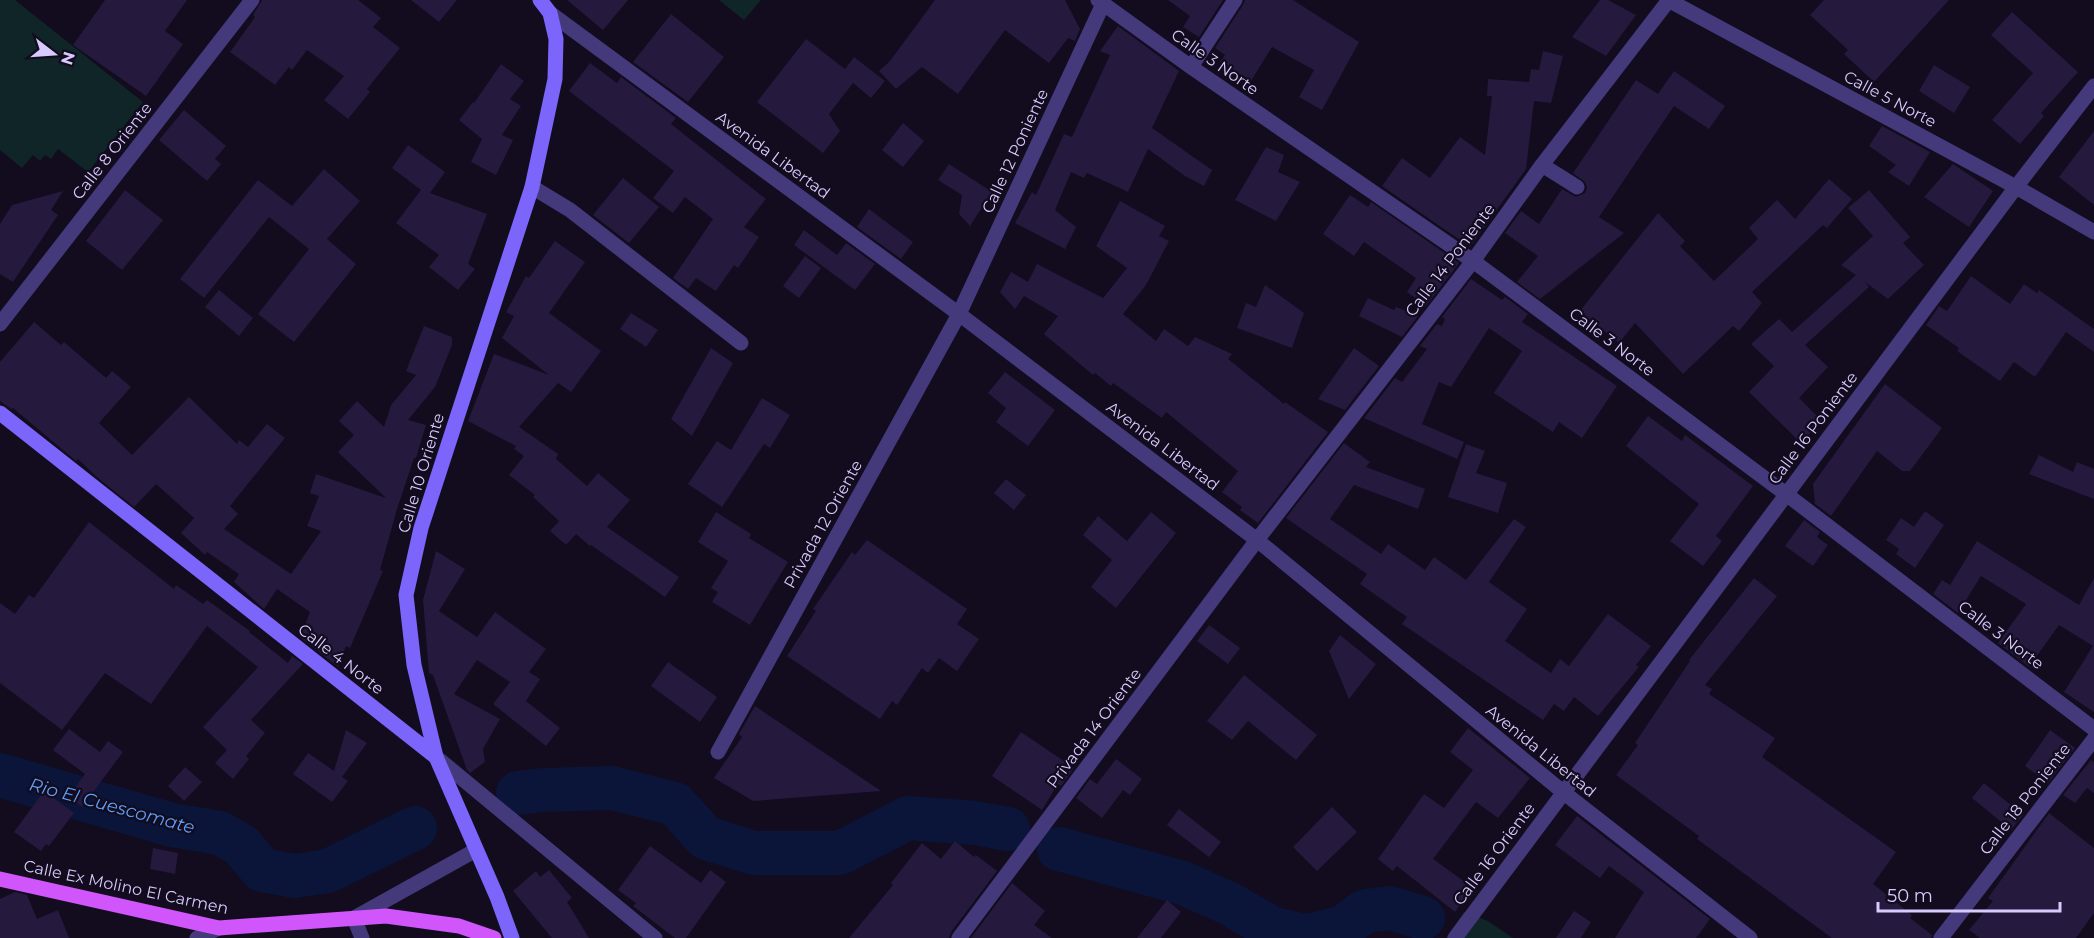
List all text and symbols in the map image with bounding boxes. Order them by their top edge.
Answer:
north arrow [24,24,84,84]
street label: Calle 3 Norte [1168,25,1262,99]
text: N [57,49,79,67]
street label: Calle 5 Norte [1841,67,1939,131]
street label: Calle 12 Poniente [978,86,1052,216]
street label: Calle 8 Oriente [68,99,156,203]
street label: Avenida Libertad [712,107,834,203]
street label: Calle 14 Poniente [1401,200,1499,320]
street label: Calle 3 Norte [1566,304,1658,380]
street label: Calle 16 Poniente [1765,368,1861,488]
street label: Avenida Libertad [1103,397,1223,495]
street label: Calle 10 Oriente [394,411,448,535]
street label: Privada 12 Oriente [780,457,866,591]
street label: Calle 3 Norte [1955,597,2047,673]
street label: Calle 4 Norte [294,620,388,698]
street label: Privada 14 Oriente [1043,664,1145,792]
street label: Avenida Libertad [1482,701,1600,801]
street label: Calle 18 Poniente [1976,740,2074,858]
water label: Rio El Cuescomate [27,773,197,839]
street label: Calle 16 Oriente [1449,799,1539,909]
street label: Calle Ex Molino El Carmen [22,856,230,918]
scale bar [1878,875,2060,913]
text: 50 m [1887,885,1933,907]

